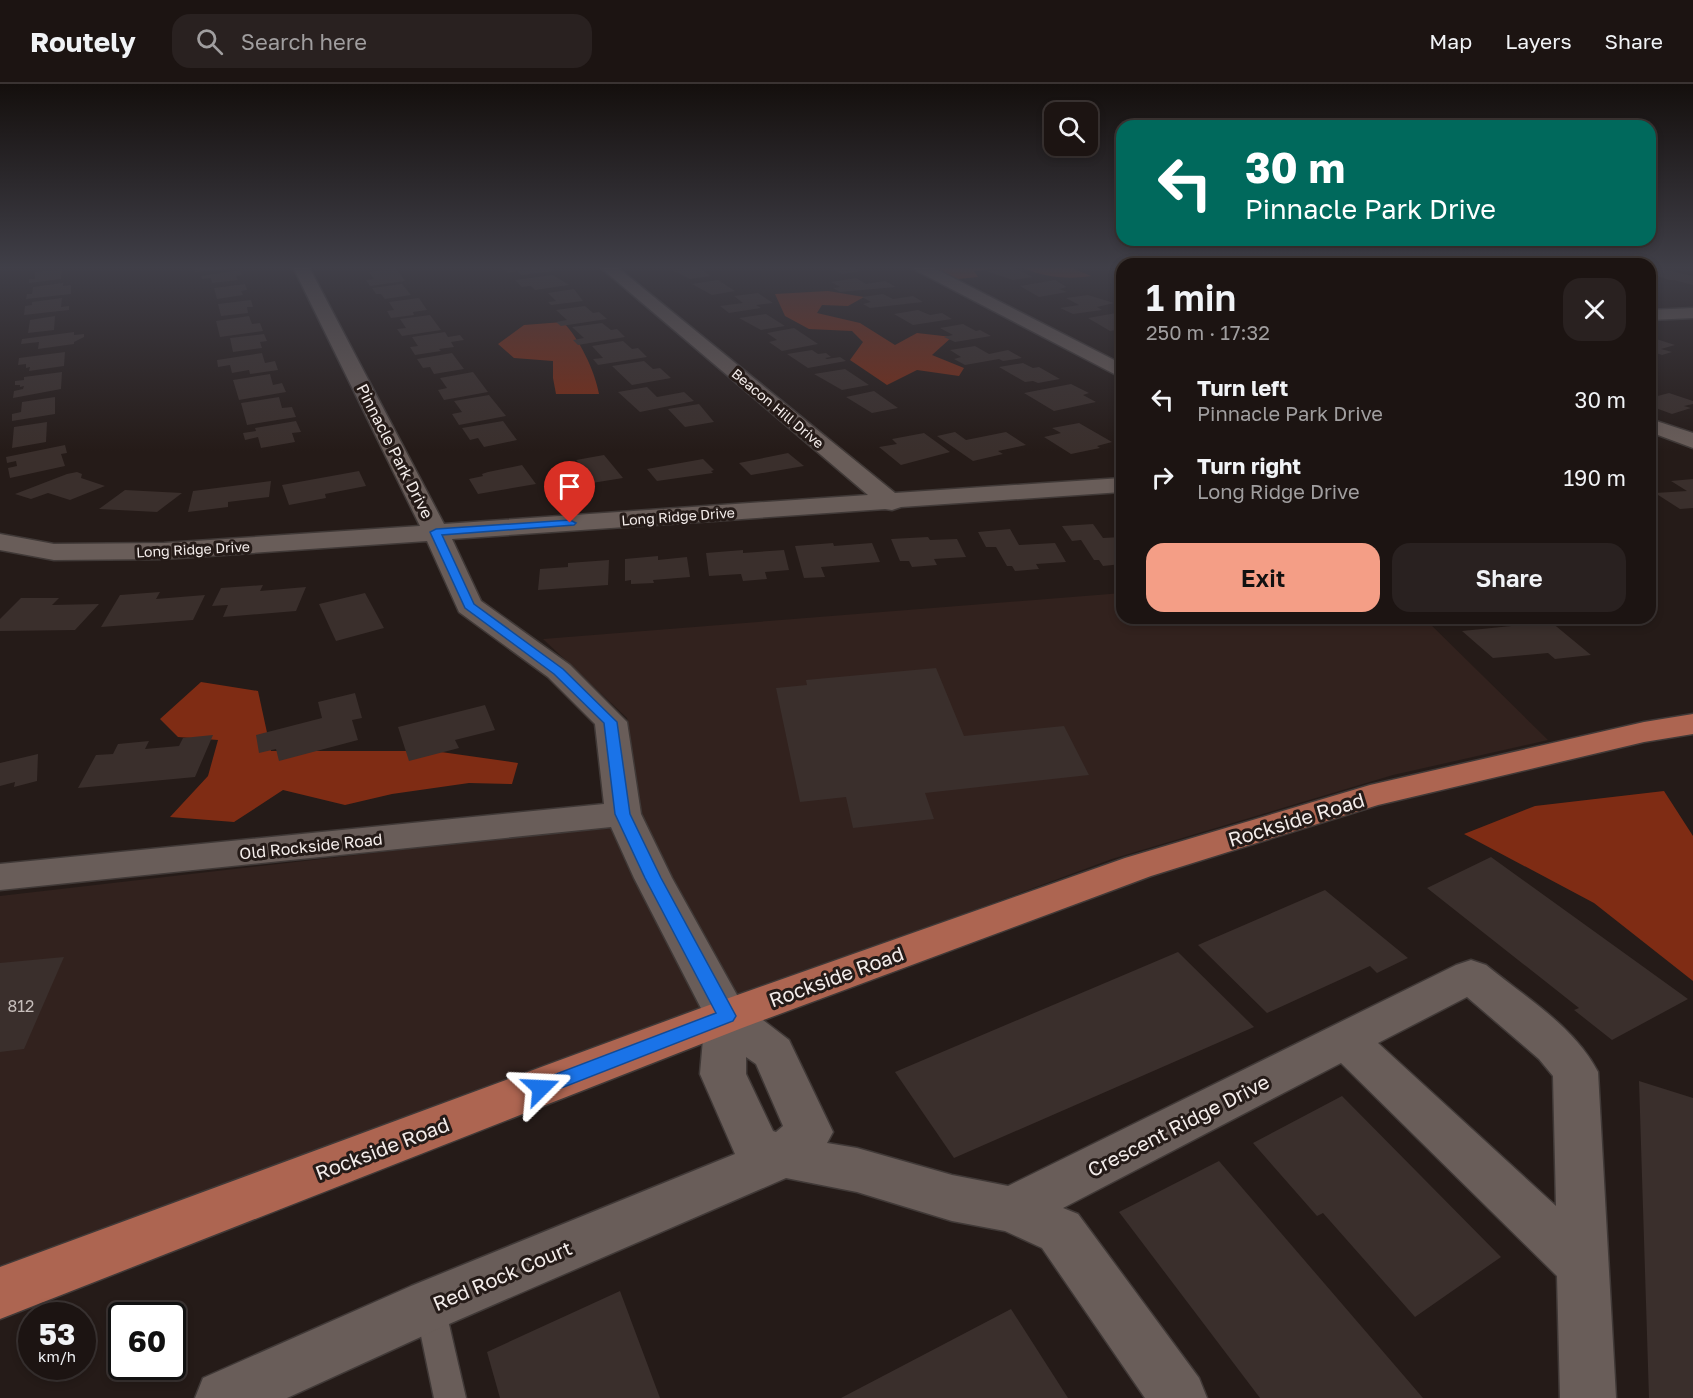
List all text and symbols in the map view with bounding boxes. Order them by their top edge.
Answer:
search box [172,14,592,68]
text: Routely [30,25,136,58]
icon: search [193,25,226,58]
text: Search here [241,28,367,55]
text: Map [1429,28,1472,54]
text: Layers [1505,28,1572,54]
text: Share [1605,28,1663,54]
map controls [1044,102,1098,156]
button: search [1044,102,1098,156]
text: 30 m [1245,142,1345,192]
icon: left [1146,144,1224,222]
text: Pinnacle Park Drive [1245,193,1496,225]
text: 1 min [1146,276,1236,319]
button: close [1563,278,1626,341]
text: 250 m · 17:32 [1146,320,1270,344]
street label: Beacon Hill Drive [728,364,828,452]
text: Turn left [1197,374,1288,401]
street label: Pinnacle Park Drive [352,380,438,522]
icon: left [1146,383,1179,416]
text: 30 m [1575,386,1626,413]
text: Pinnacle Park Drive [1197,401,1383,425]
text: Turn right [1197,452,1301,479]
pin [544,461,595,523]
icon: right [1146,461,1179,494]
text: 190 m [1563,464,1626,491]
icon: arrive [553,470,586,503]
text: Long Ridge Drive [1197,479,1360,503]
street label: Long Ridge Drive [621,504,735,528]
street label: Long Ridge Drive [136,538,250,560]
button: Exit [1146,543,1380,612]
button: Share [1392,543,1626,612]
street label: Rockside Road [1225,787,1367,851]
street label: Old Rockside Road [238,829,384,863]
street label: Rockside Road [765,941,907,1011]
house number: 812 [8,996,34,1016]
position arrow [509,1056,573,1120]
street label: Crescent Ridge Drive [1083,1069,1273,1181]
street label: Rockside Road [312,1111,452,1185]
street label: Red Rock Court [429,1235,575,1315]
speed limit sign: 60 [108,1302,186,1380]
text: 53 [39,1316,75,1352]
text: km/h [38,1347,76,1365]

